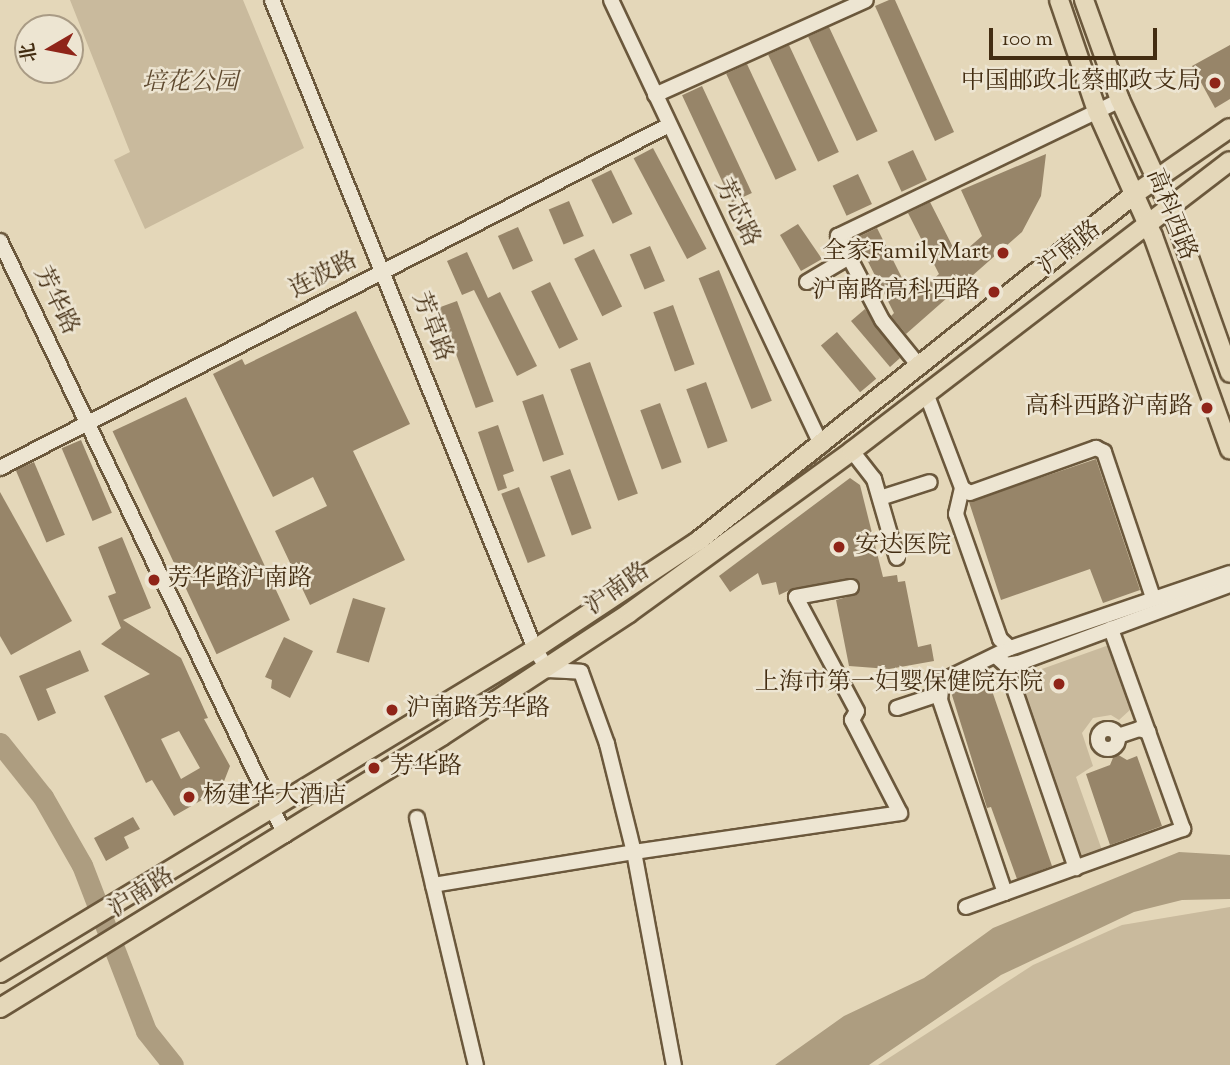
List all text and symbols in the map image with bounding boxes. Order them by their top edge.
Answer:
north arrow [14,14,84,84]
scale bar [992,14,1160,58]
text: 100 m [1002,25,1053,55]
text: 北 [15,41,45,64]
place label: 中国邮政北蔡邮政支局 [961,69,1201,97]
park label: 培花公园 [142,70,238,98]
marker: 中国邮政北蔡邮政支局 [1207,75,1223,91]
street label: 高科西路 [1139,165,1201,265]
street label: 芳芯路 [707,174,765,252]
street label: 沪南路 [1033,215,1107,283]
place label: 全家FamilyMart [822,239,989,267]
marker: 全家FamilyMart [995,245,1011,261]
street label: 连波路 [285,247,363,305]
street label: 芳华路 [26,262,84,340]
place label: 沪南路高科西路 [812,278,980,306]
marker: 沪南路高科西路 [986,284,1002,300]
street label: 芳草路 [405,288,457,366]
place label: 高科西路沪南路 [1025,394,1193,422]
marker: 高科西路沪南路 [1199,400,1215,416]
place label: 安达医院 [855,533,951,561]
marker: 安达医院 [829,537,849,557]
street label: 沪南路 [580,558,656,622]
place label: 芳华路沪南路 [168,566,312,594]
marker: 芳华路沪南路 [146,572,162,588]
place label: 上海市第一妇婴保健院东院 [755,670,1043,698]
marker: 上海市第一妇婴保健院东院 [1049,674,1069,694]
place label: 沪南路芳华路 [406,696,550,724]
marker: 沪南路芳华路 [384,702,400,718]
place label: 芳华路 [390,754,462,782]
marker: 芳华路 [364,758,384,778]
place label: 杨建华大酒店 [203,783,347,811]
marker: 杨建华大酒店 [181,789,197,805]
street label: 沪南路 [104,863,180,925]

